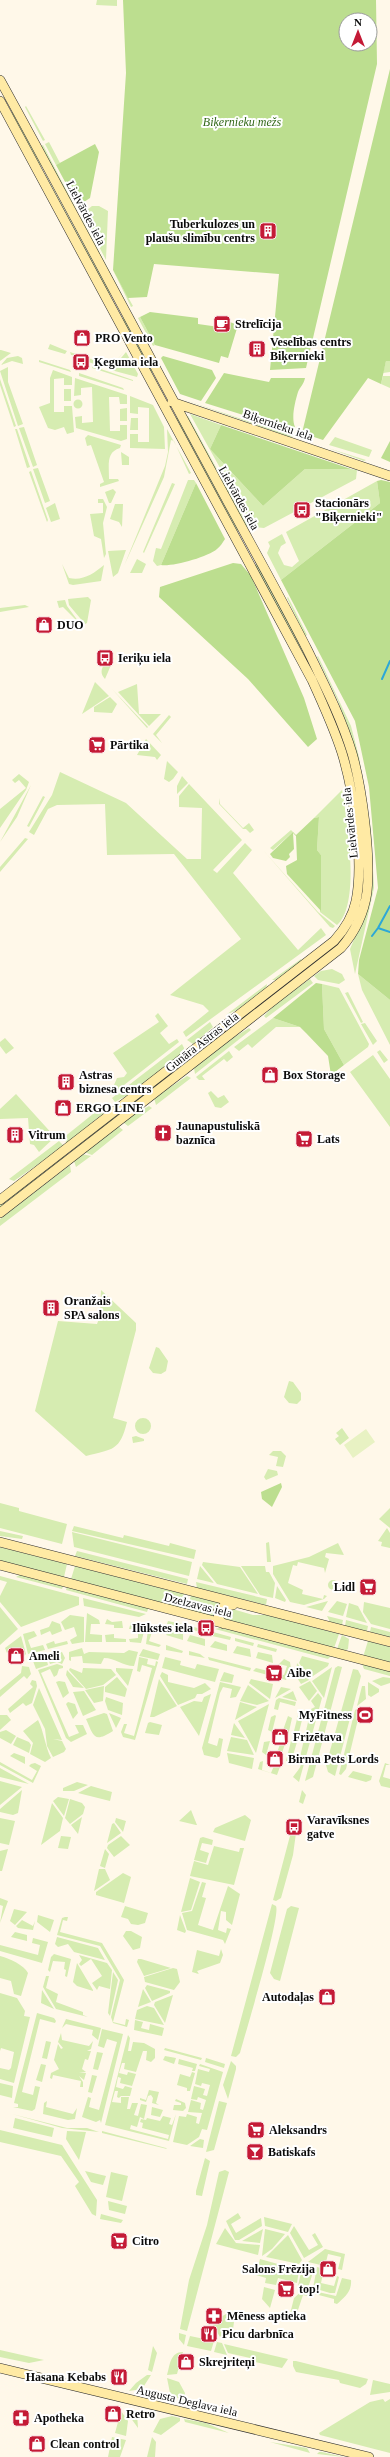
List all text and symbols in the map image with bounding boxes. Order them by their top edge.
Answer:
north arrow [338,12,378,52]
text: N [354,16,362,28]
park label: Biķernieku mežs [203,115,281,129]
street label: Lielvārdes iela [63,178,109,248]
place label: Tuberkulozes un plaušu slimību centrs [146,217,255,245]
building icon: Tuberkulozes un plaušu slimību centrs [258,221,278,241]
cafe icon: Strelīcija [212,314,232,334]
place label: Strelīcija [235,317,281,331]
shop icon: PRO Vento [72,328,92,348]
place label: PRO Vento [95,331,153,345]
place label: Veselības centrs Biķernieki [270,335,352,364]
building icon: Veselības centrs Biķernieki [247,339,267,359]
bus stop icon: Ķeguma iela [71,352,91,372]
place label: Ķeguma iela [94,355,158,370]
street label: Biķernieku iela [241,406,316,444]
street label: Lielvārdes iela [216,464,263,533]
place label: Stacionārs "Biķernieki" [315,496,382,525]
bus stop icon: Stacionārs "Biķernieki" [292,500,312,520]
shop icon: DUO [34,615,54,635]
place label: DUO [57,618,84,632]
bus stop icon: Ieriķu iela [95,648,115,668]
place label: Ieriķu iela [118,651,171,666]
supermarket icon: Pārtika [87,735,107,755]
place label: Pārtika [110,738,149,752]
street label: Lielvārdes iela [339,786,361,859]
street label: Gunāra Astras iela [163,1009,242,1075]
shop icon: Box Storage [260,1065,280,1085]
place label: Astras biznesa centrs [79,1068,152,1096]
place label: Box Storage [283,1068,346,1082]
building icon: Astras biznesa centrs [56,1072,76,1092]
shop icon: ERGO LINE [53,1098,73,1118]
place label: ERGO LINE [76,1101,144,1115]
place label: Jaunapustuliskā baznīca [176,1119,260,1147]
church icon: Jaunapustuliskā baznīca [153,1123,173,1143]
building icon: Vitrum [5,1125,25,1145]
place label: Vitrum [28,1128,66,1142]
supermarket icon: Lats [294,1129,314,1149]
place label: Lats [317,1132,340,1146]
place label: Oranžais SPA salons [64,1294,120,1322]
building icon: Oranžais SPA salons [41,1298,61,1318]
supermarket icon: Lidl [358,1577,378,1597]
place label: Lidl [334,1580,356,1594]
street label: Dzelzavas iela [163,1590,234,1620]
bus stop icon: Ilūkstes iela [196,1618,216,1638]
place label: Ilūkstes iela [132,1621,193,1635]
shop icon: Ameli [6,1646,26,1666]
place label: Ameli [29,1649,60,1663]
supermarket icon: Aibe [264,1663,284,1683]
place label: Aibe [287,1666,312,1680]
sports icon: MyFitness [355,1705,375,1725]
place label: MyFitness [299,1708,352,1722]
shop icon: Frizētava [270,1727,290,1747]
place label: Frizētava [293,1730,342,1744]
shop icon: Birma Pets Lords [265,1749,285,1769]
place label: Birma Pets Lords [288,1752,379,1766]
place label: Varavīksnes gatve [307,1813,370,1841]
bus stop icon: Varavīksnes gatve [284,1817,304,1837]
shop icon: Autodaļas [317,1987,337,2007]
place label: Autodaļas [262,1990,314,2005]
supermarket icon: Aleksandrs [246,2120,266,2140]
place label: Aleksandrs [269,2123,327,2137]
bar icon: Batiskafs [245,2142,265,2162]
place label: Batiskafs [268,2145,316,2159]
supermarket icon: Citro [109,2231,129,2251]
place label: Citro [132,2234,159,2248]
shop icon: Salons Frēzija [318,2259,338,2279]
place label: Salons Frēzija [242,2262,315,2276]
supermarket icon: top! [276,2279,296,2299]
place label: top! [299,2282,320,2296]
pharmacy icon: Mēness aptieka [204,2306,224,2326]
place label: Mēness aptieka [227,2309,306,2323]
restaurant icon: Picu darbnīca [199,2324,219,2344]
place label: Picu darbnīca [222,2327,294,2341]
shop icon: Skrejriteņi [176,2352,196,2372]
place label: Skrejriteņi [199,2355,255,2370]
restaurant icon: Hasana Kebabs [109,2367,129,2387]
place label: Hasana Kebabs [26,2370,106,2384]
street label: Augusta Deglava iela [135,2383,240,2420]
shop icon: Retro [103,2404,123,2424]
place label: Retro [126,2407,155,2421]
pharmacy icon: Apotheka [11,2408,31,2428]
place label: Apotheka [34,2411,84,2425]
shop icon: Clean control [27,2434,47,2454]
place label: Clean control [50,2437,120,2451]

